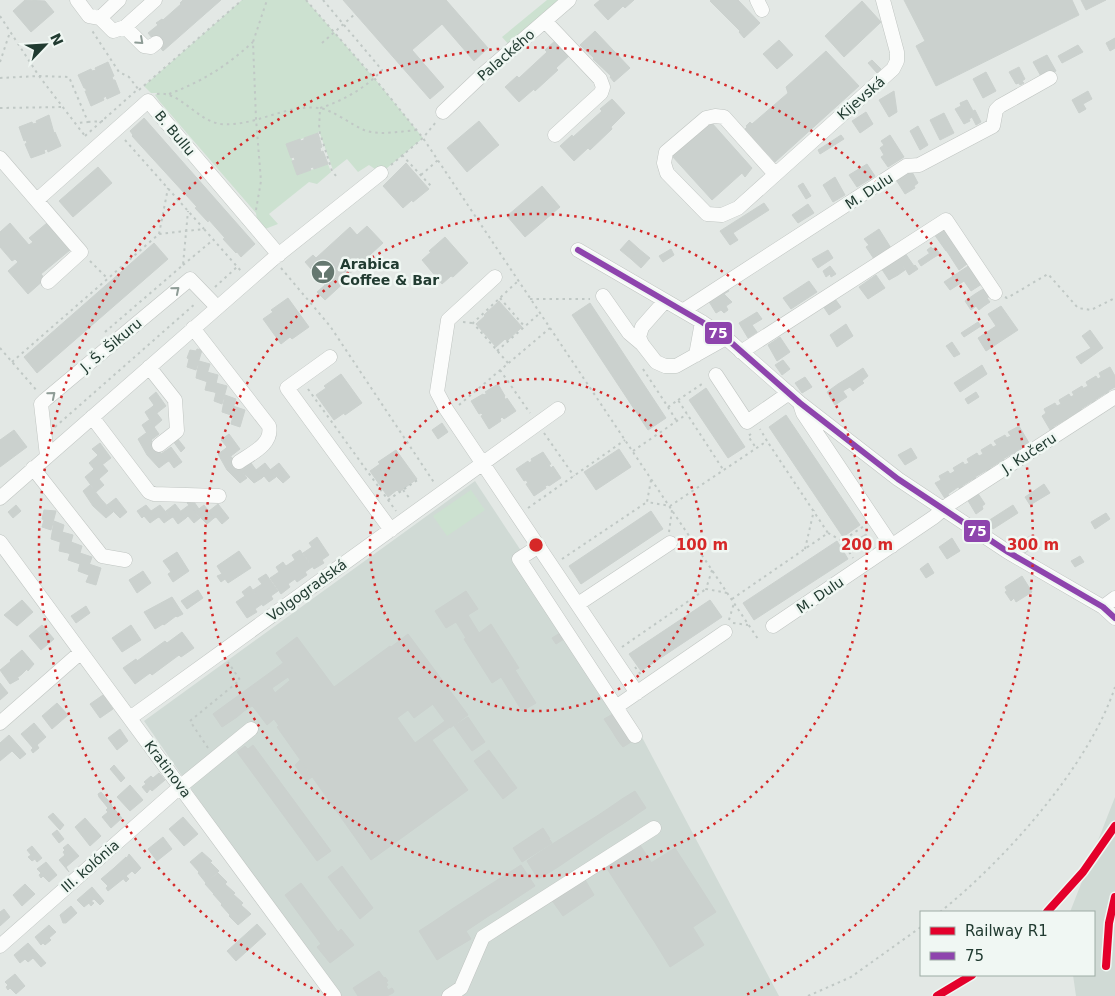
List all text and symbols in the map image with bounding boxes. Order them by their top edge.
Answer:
north arrow [20,20,70,70]
street label: Palackého [474,26,538,84]
text: N [47,31,67,48]
one-way arrow [134,35,143,44]
street label: Kijevská [834,73,888,123]
street label: B. Bullu [152,107,198,159]
street label: M. Dulu [842,170,896,212]
place label: Arabica Coffee & Bar [340,256,439,288]
bar icon: Arabica Coffee & Bar [310,259,336,285]
one-way arrow [171,287,180,296]
street label: J. Š. Šikuru [76,314,145,376]
line badge: 75 [704,321,733,345]
text: 75 [708,325,728,341]
one-way arrow [46,392,55,400]
street label: J. Kučeru [998,430,1059,477]
line badge: 75 [963,519,991,543]
text: 75 [967,523,987,539]
centre of rings [527,536,545,554]
text: 100 m [676,536,728,554]
text: 200 m [841,536,893,554]
text: 300 m [1007,536,1059,554]
street label: Volgogradská [264,556,350,624]
street label: M. Dulu [793,573,847,617]
street label: Kratinova [141,737,195,801]
street label: III. kolónia [58,837,122,895]
legend [920,911,1095,976]
text: Railway R1 [965,922,1048,940]
text: 75 [965,947,984,965]

